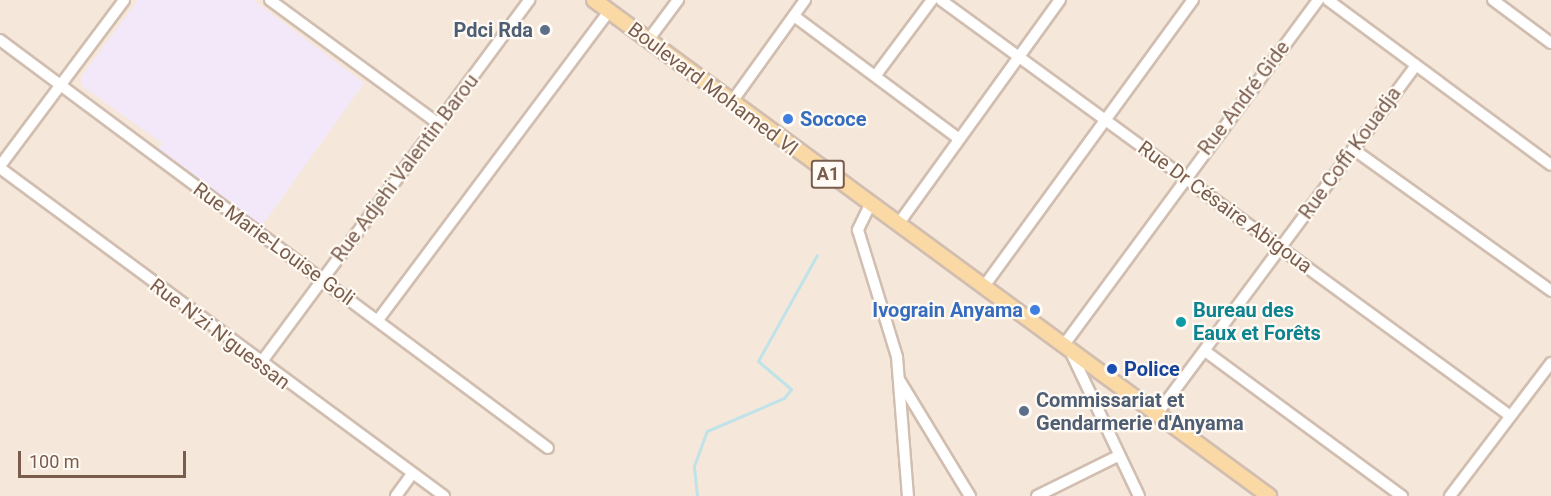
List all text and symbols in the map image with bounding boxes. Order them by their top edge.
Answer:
street label: Boulevard Mohamed VI [623,17,803,161]
place label: Pdci Rda [454,18,533,42]
marker: Pdci Rda [538,23,552,37]
street label: Rue André Gide [1193,36,1295,160]
street label: Rue Adjehi Valentin Barou [327,69,483,267]
street label: Rue Coffi Kouadja [1294,82,1406,224]
place label: Sococe [800,107,867,131]
marker: Sococe [781,112,795,126]
street label: Rue Dr Césaire Abigoua [1133,136,1317,278]
road number: A1 [810,159,846,189]
street label: Rue Marie-Louise Goli [189,177,359,311]
street label: Rue N'zi N'guessan [145,274,295,394]
place label: Ivograin Anyama [872,298,1023,322]
place label: Bureau des Eaux et Forêts [1193,298,1321,345]
marker: Ivograin Anyama [1028,303,1042,317]
marker: Bureau des Eaux et Forêts [1174,315,1188,329]
place label: Police [1124,357,1180,381]
marker: Police [1105,362,1119,376]
place label: Commissariat et Gendarmerie d'Anyama [1036,388,1244,435]
marker: Commissariat et Gendarmerie d'Anyama [1017,404,1031,418]
scale bar [21,439,189,477]
text: 100 m [29,451,80,472]

